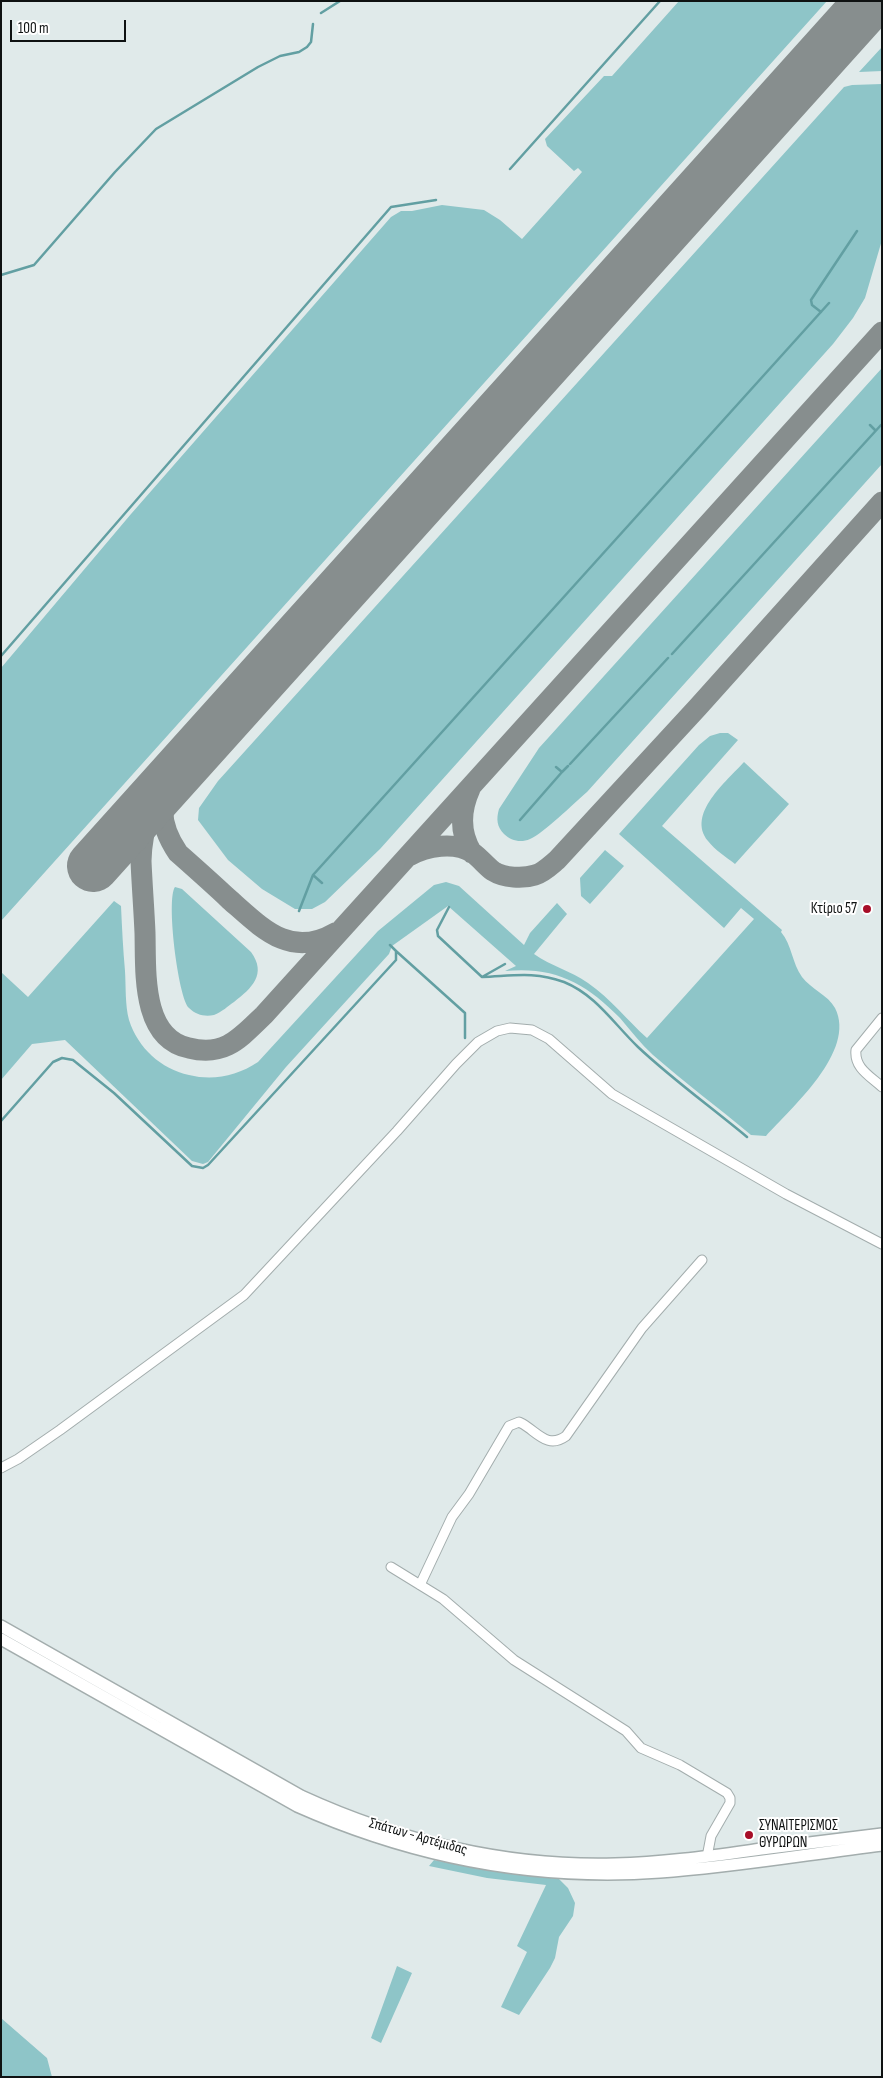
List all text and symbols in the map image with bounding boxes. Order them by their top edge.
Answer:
scale bar [12,10,129,42]
text: 100 m [18,19,49,38]
place label: Κτίριο 57 [811,900,857,918]
marker: Κτίριο 57 [861,903,873,915]
street label: Σπάτων - Αρτέμιδας [367,1814,469,1860]
place label: ΣΥΝΑΙΤΕΡΙΣΜΟΣ ΘΥΡΩΡΩΝ [759,1817,838,1852]
marker: ΣΥΝΑΙΤΕΡΙΣΜΟΣ ΘΥΡΩΡΩΝ [743,1829,755,1841]

